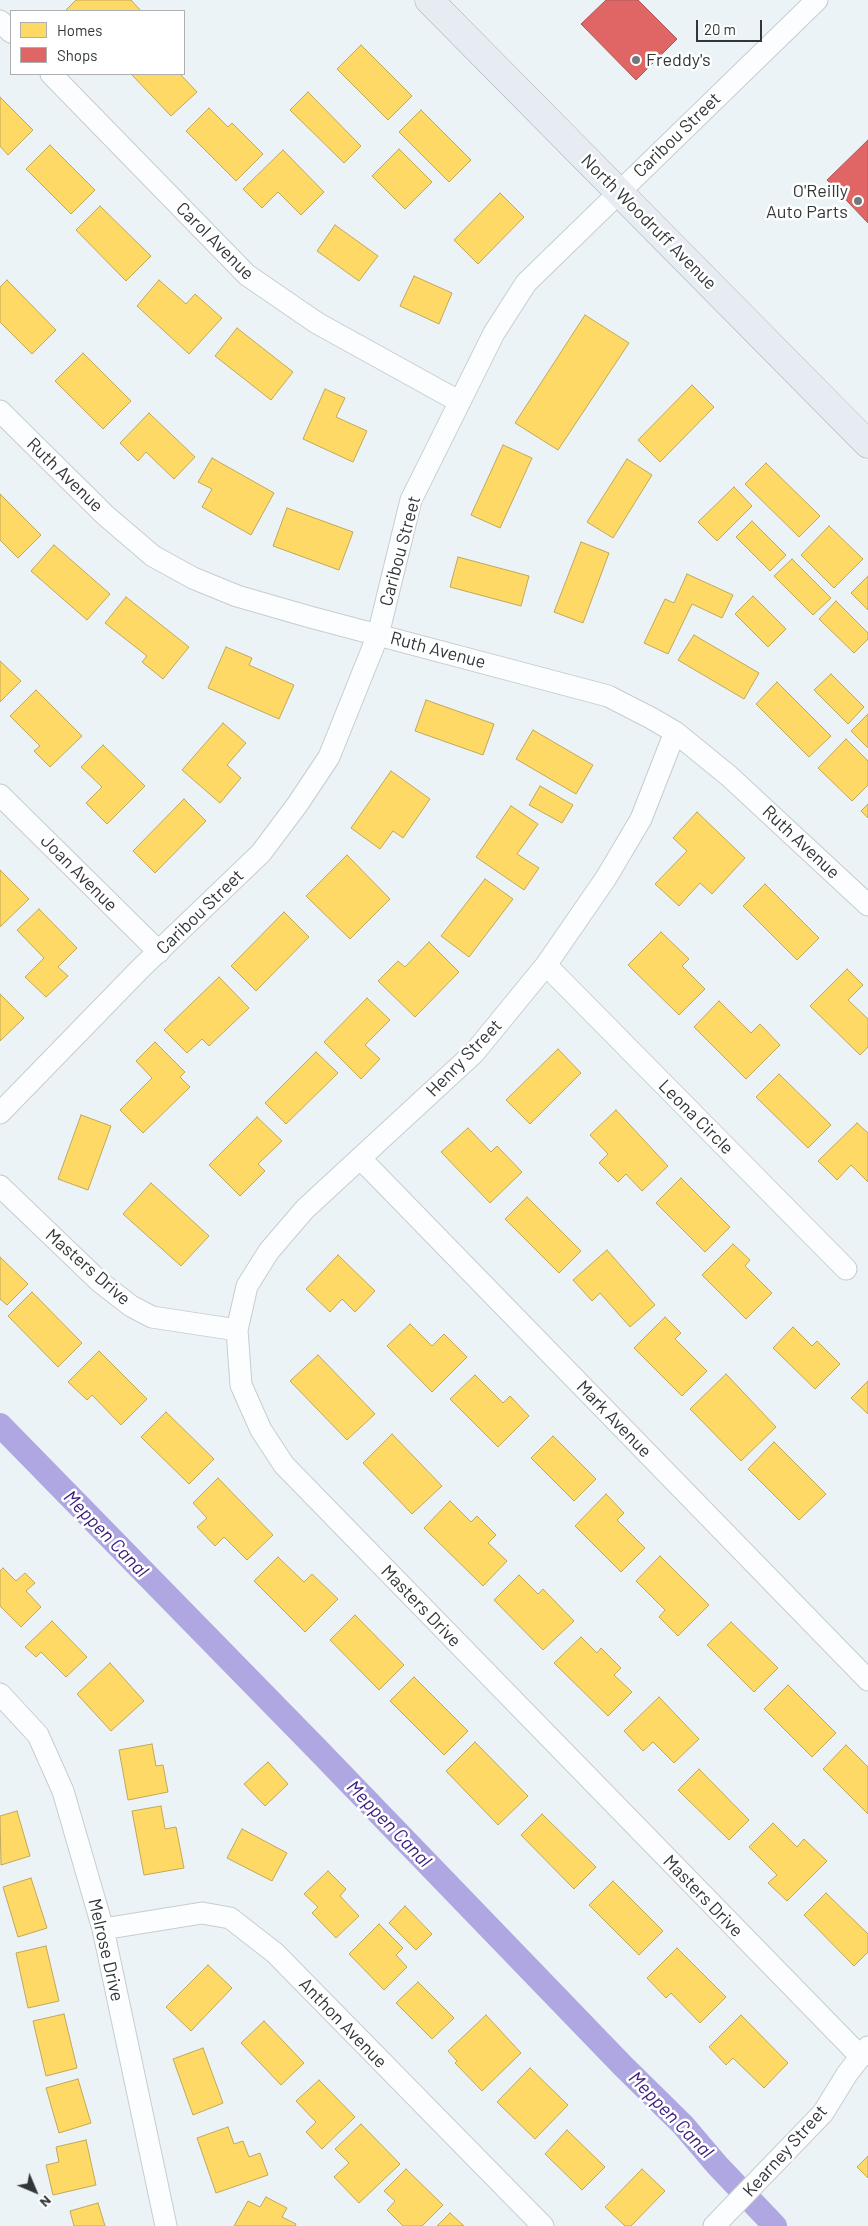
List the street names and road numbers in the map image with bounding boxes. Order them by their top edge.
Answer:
street label: Caribou Street [629,88,725,182]
street label: North Woodruff Avenue [577,150,721,294]
street label: Carol Avenue [172,198,258,284]
street label: Ruth Avenue [22,433,108,517]
street label: Caribou Street [375,494,425,608]
street label: Ruth Avenue [388,627,488,673]
street label: Ruth Avenue [758,801,844,883]
street label: Joan Avenue [36,830,122,916]
street label: Caribou Street [152,865,248,959]
street label: Henry Street [422,1015,506,1101]
street label: Leona Circle [654,1075,738,1159]
street label: Masters Drive [41,1224,135,1310]
street label: Mark Avenue [572,1376,656,1462]
street label: Masters Drive [377,1561,465,1651]
street label: Masters Drive [659,1851,747,1941]
street label: Melrose Drive [84,1896,128,2004]
street label: Anthon Avenue [295,1973,391,2073]
street label: Kearney Street [738,2101,832,2201]

